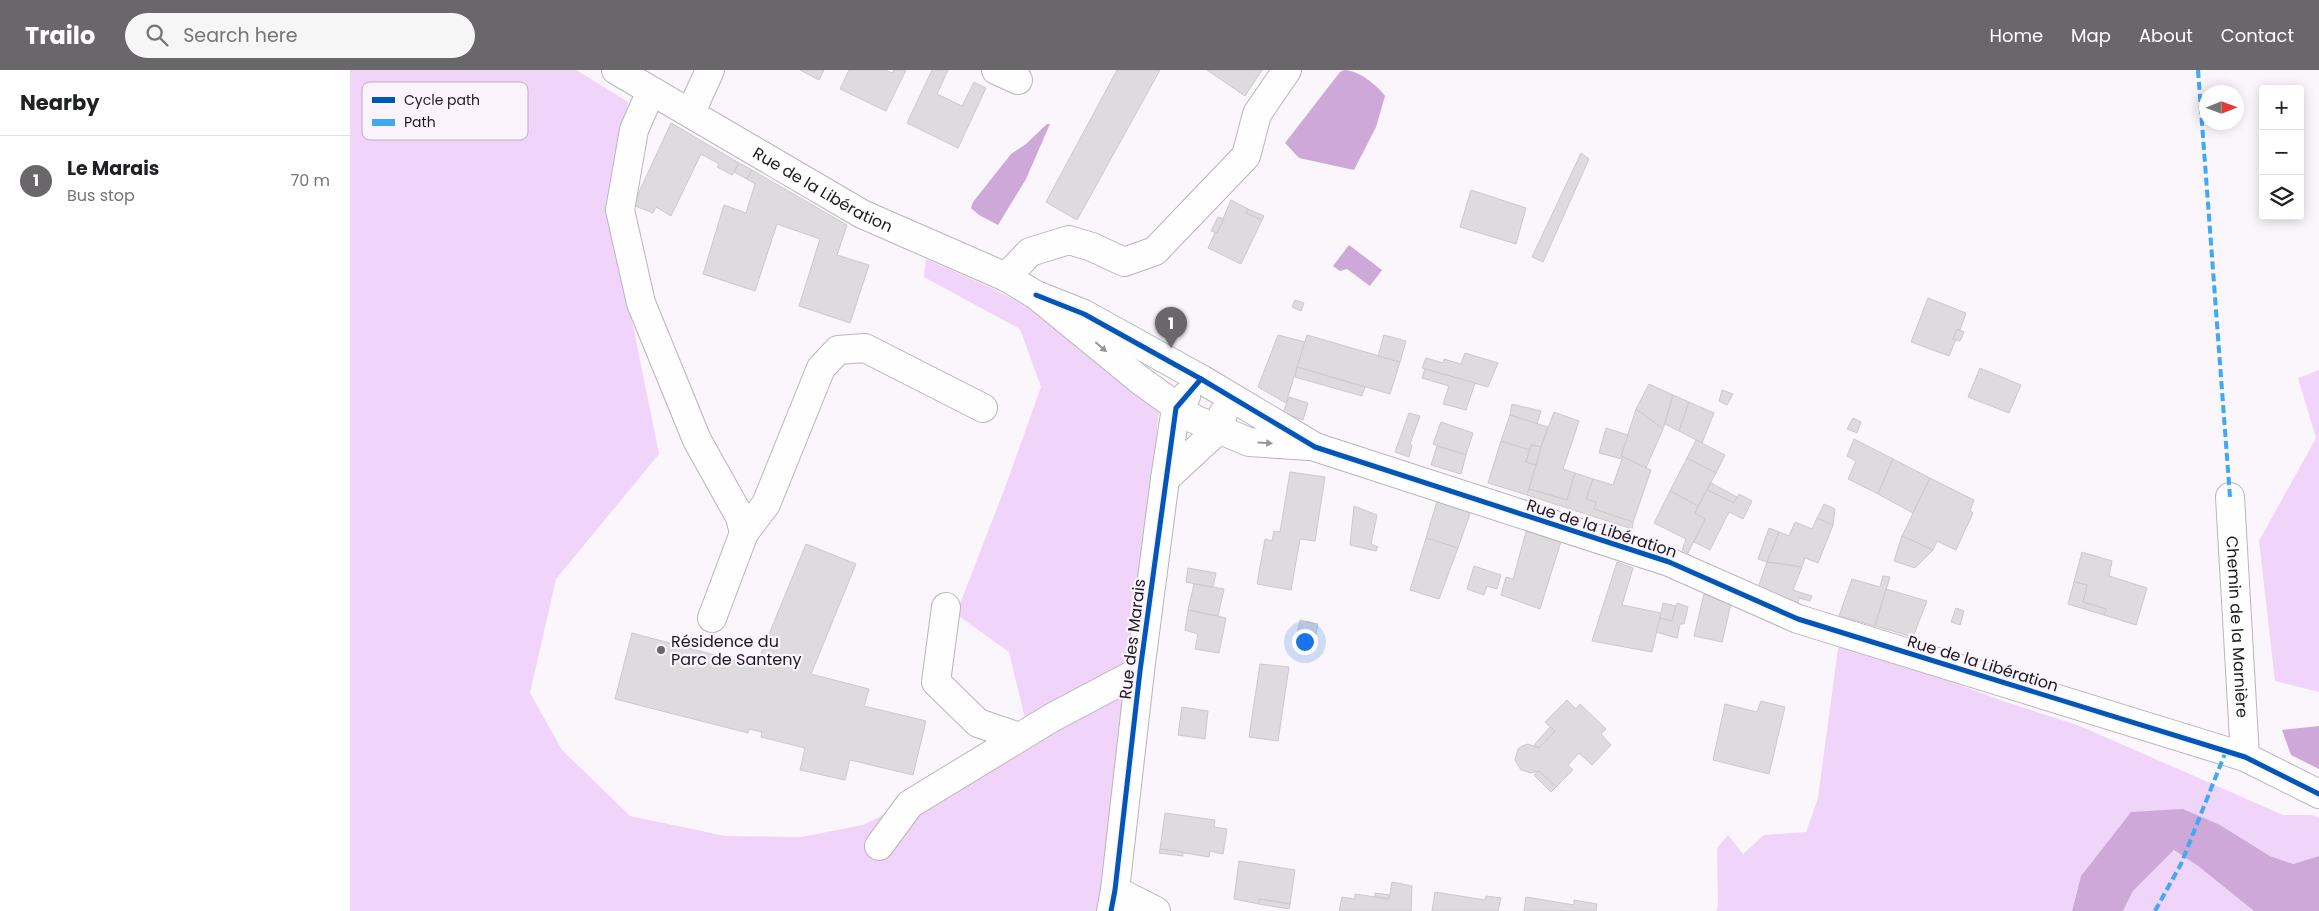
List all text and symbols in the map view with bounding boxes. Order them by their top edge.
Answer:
search box [125,13,475,58]
text: Trailo [25,19,95,52]
icon: search [143,21,171,49]
text: Search here [183,22,298,49]
text: Home [1989,23,2043,48]
text: Map [2071,23,2111,48]
text: About [2139,23,2193,48]
text: Contact [2221,23,2294,48]
legend [362,82,528,140]
north arrow [2199,85,2244,130]
map controls [2259,85,2304,220]
button: + [2259,85,2304,130]
text: Nearby [20,88,100,117]
text: Cycle path [404,90,480,110]
text: Path [404,112,436,132]
button: − [2259,130,2304,175]
street label: Rue de la Libération [748,142,896,238]
text: Le Marais [67,155,159,182]
text: 1 [33,169,39,192]
text: 70 m [290,169,330,192]
button: layers [2259,175,2304,220]
text: Bus stop [67,184,135,207]
pin: 1 [1155,307,1187,348]
one-way arrow [1095,342,1108,353]
one-way arrow [1257,440,1273,448]
street label: Rue de la Libération [1524,493,1680,564]
street label: Chemin de la Marnière [2220,535,2254,718]
street label: Rue des Marais [1114,578,1151,701]
your location [1292,629,1318,655]
place label: Résidence du Parc de Santeny [671,630,801,671]
street label: Rue de la Libération [1905,630,2061,697]
marker: Résidence du Parc de Santeny [655,644,667,656]

